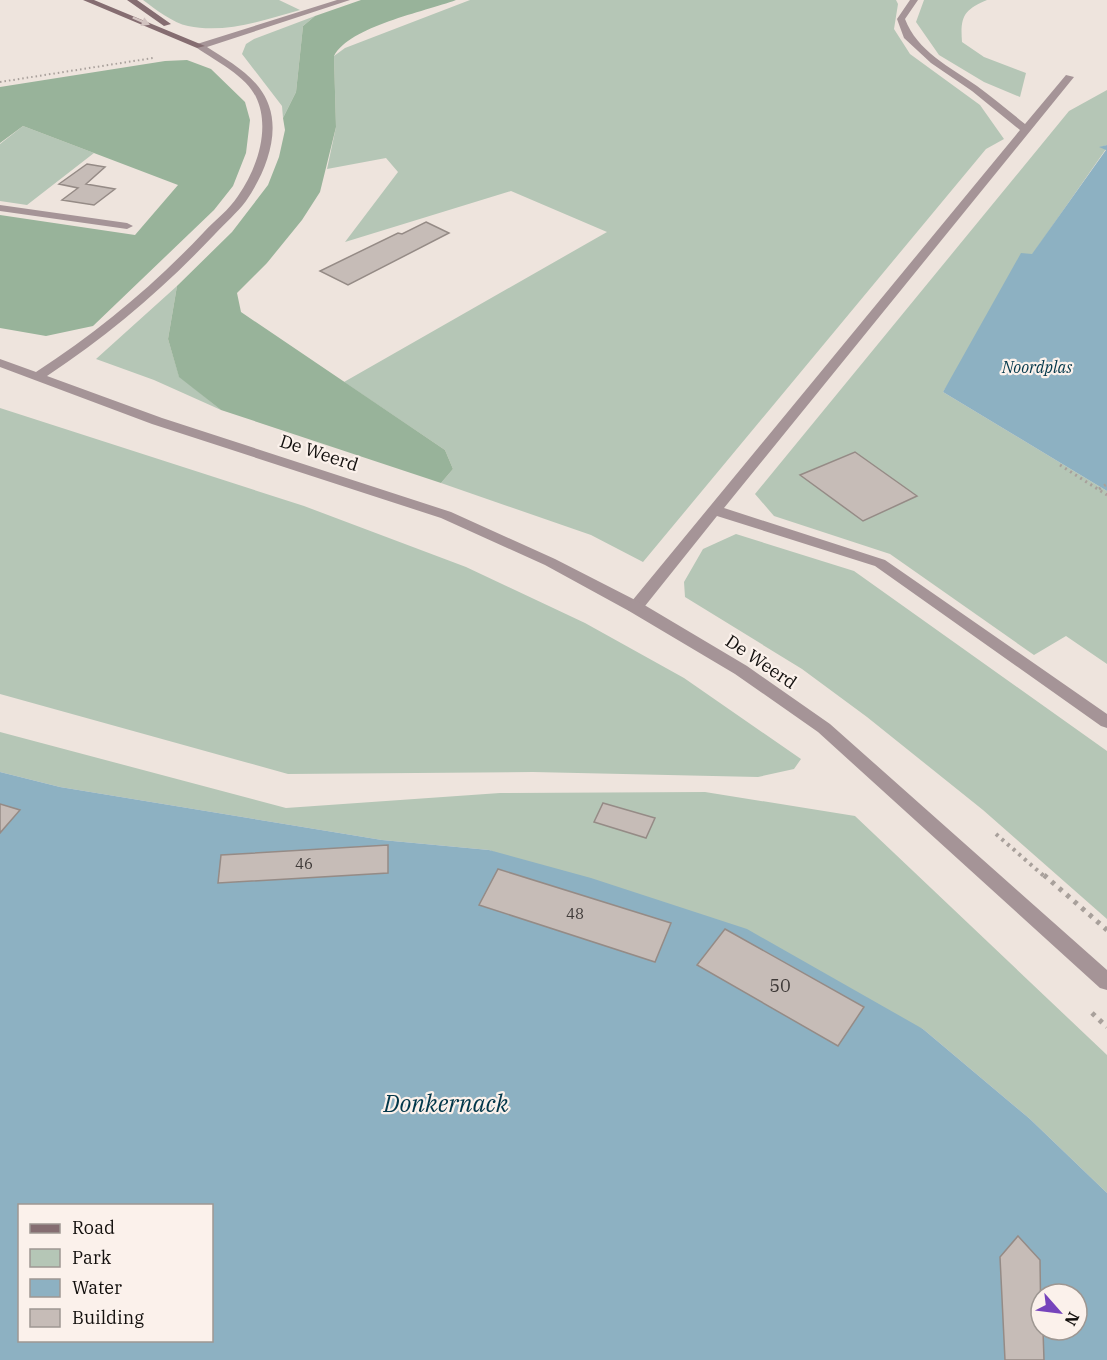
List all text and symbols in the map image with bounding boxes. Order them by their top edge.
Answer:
one-way arrow [133,16,151,26]
water label: Noordplas [1001,357,1072,377]
street label: De Weerd [277,429,361,476]
street label: De Weerd [721,629,801,694]
house number: 46 [295,854,313,873]
house number: 48 [566,904,584,923]
house number: 50 [769,974,791,997]
water label: Donkernack [382,1087,509,1119]
legend [18,1204,213,1342]
text: Road [72,1216,115,1239]
text: Park [72,1246,112,1269]
text: Water [72,1276,122,1299]
north arrow [1029,1282,1089,1342]
text: Building [72,1306,144,1329]
text: N [1060,1309,1084,1329]

